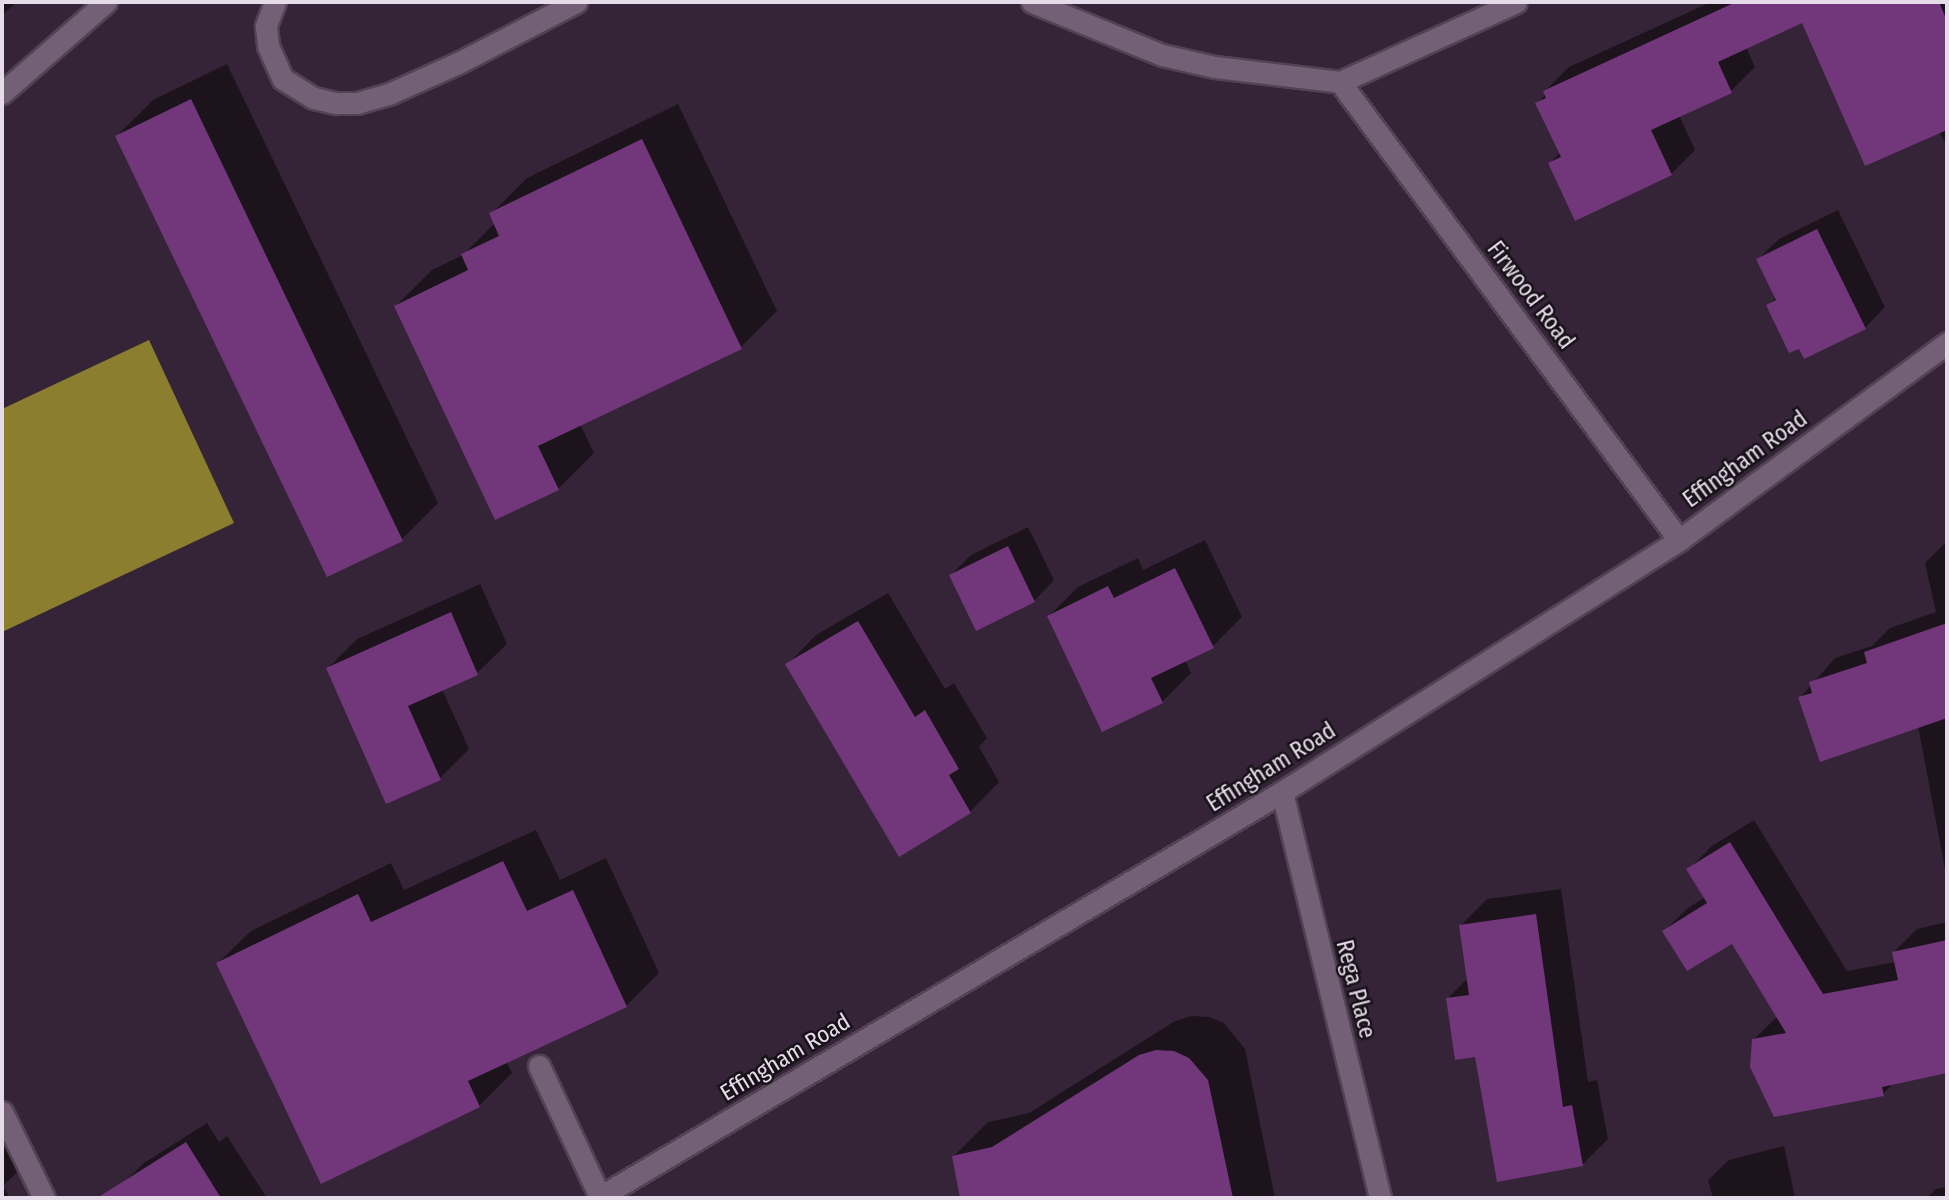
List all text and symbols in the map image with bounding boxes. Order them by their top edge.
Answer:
street label: Firwood Road [1482,236,1580,354]
street label: Effingham Road [1678,405,1812,513]
street label: Effingham Road [1202,716,1340,818]
street label: Rega Place [1330,937,1382,1041]
street label: Effingham Road [715,1007,855,1107]

